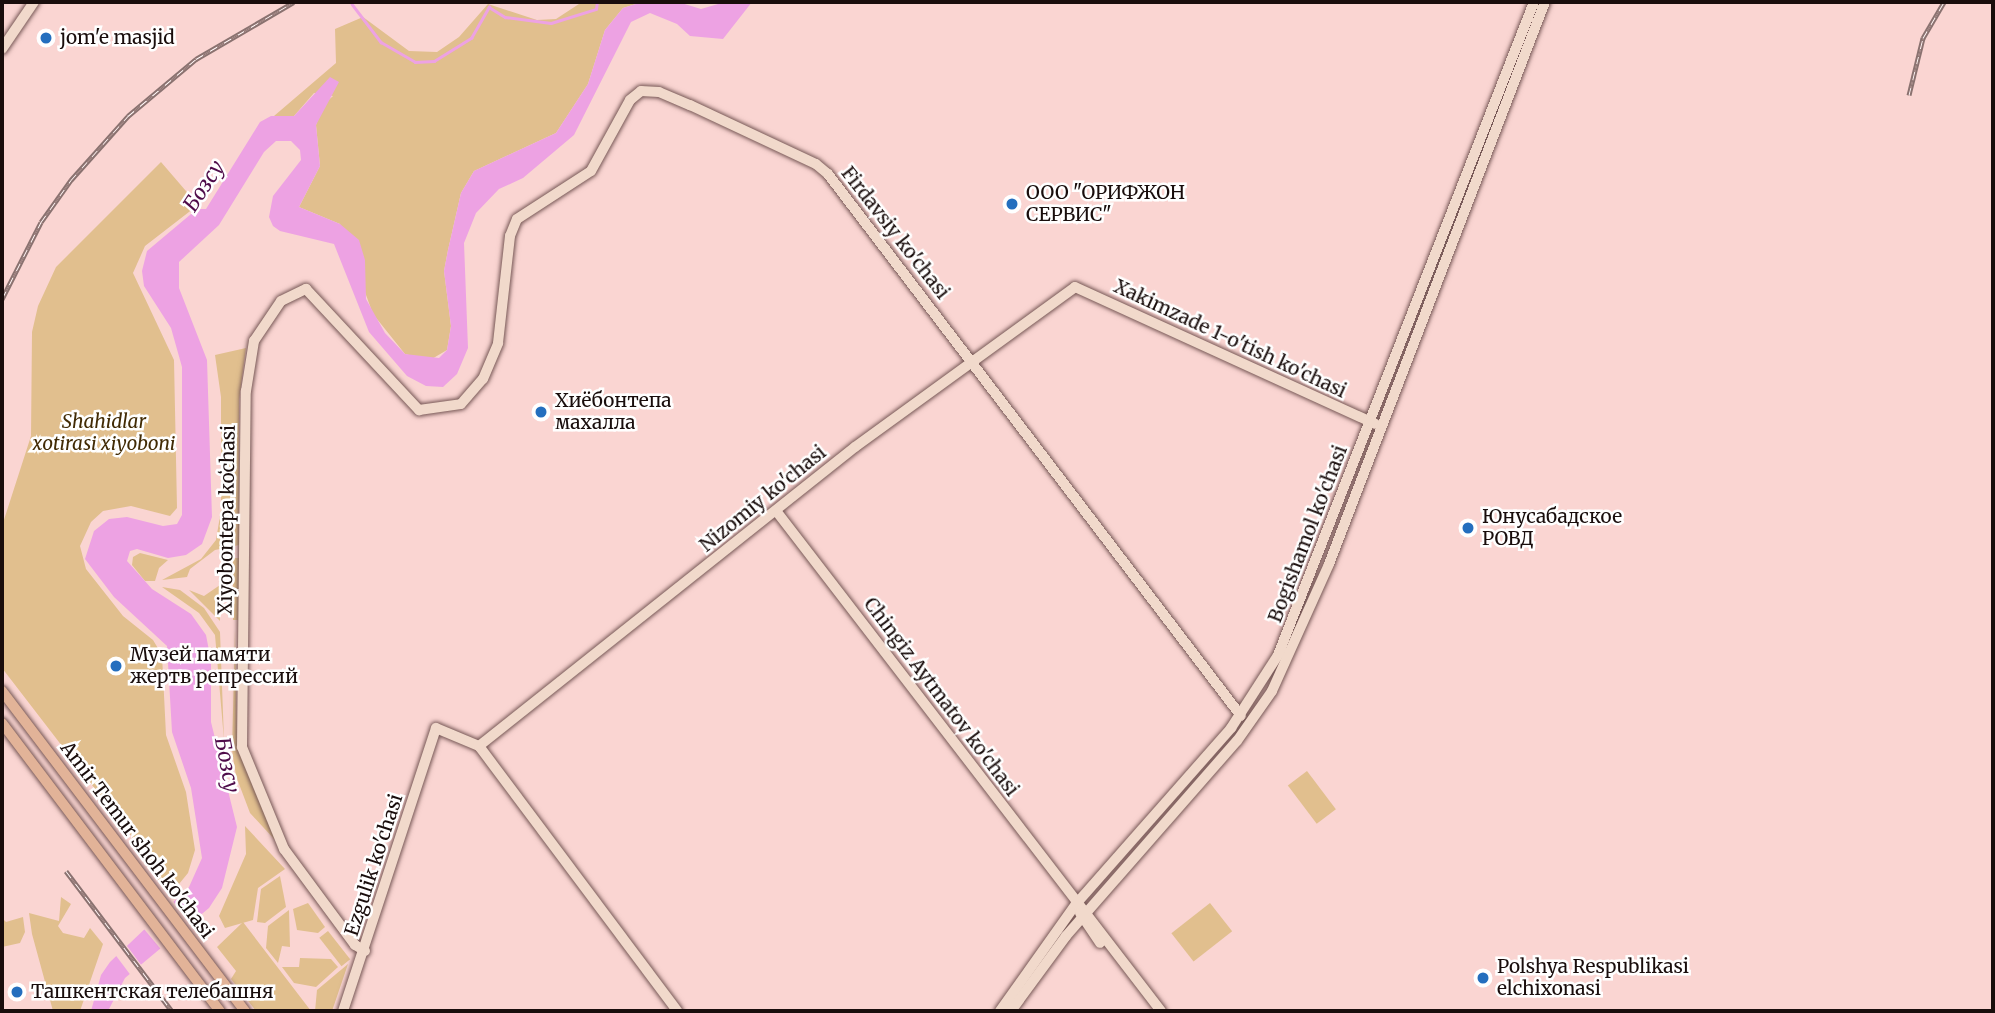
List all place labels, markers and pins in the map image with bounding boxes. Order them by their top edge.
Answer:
place label: jom'e masjid [60,27,175,49]
marker: jom'e masjid [38,30,54,46]
place label: ООО "ОРИФЖОН СЕРВИС" [1026,182,1185,226]
marker: ООО "ОРИФЖОН СЕРВИС" [1004,196,1020,212]
place label: Хиёбонтепа махалла [555,390,672,434]
marker: Хиёбонтепа махалла [533,404,549,420]
place label: Юнусабадское РОВД [1482,506,1622,550]
marker: Юнусабадское РОВД [1460,520,1476,536]
place label: Музей памяти жертв репрессий [130,644,298,688]
marker: Музей памяти жертв репрессий [108,658,124,674]
place label: Polshya Respublikasi elchixonasi [1497,956,1689,1000]
marker: Polshya Respublikasi elchixonasi [1475,970,1491,986]
place label: Ташкентская телебашня [31,981,273,1003]
marker: Ташкентская телебашня [9,984,25,1000]

